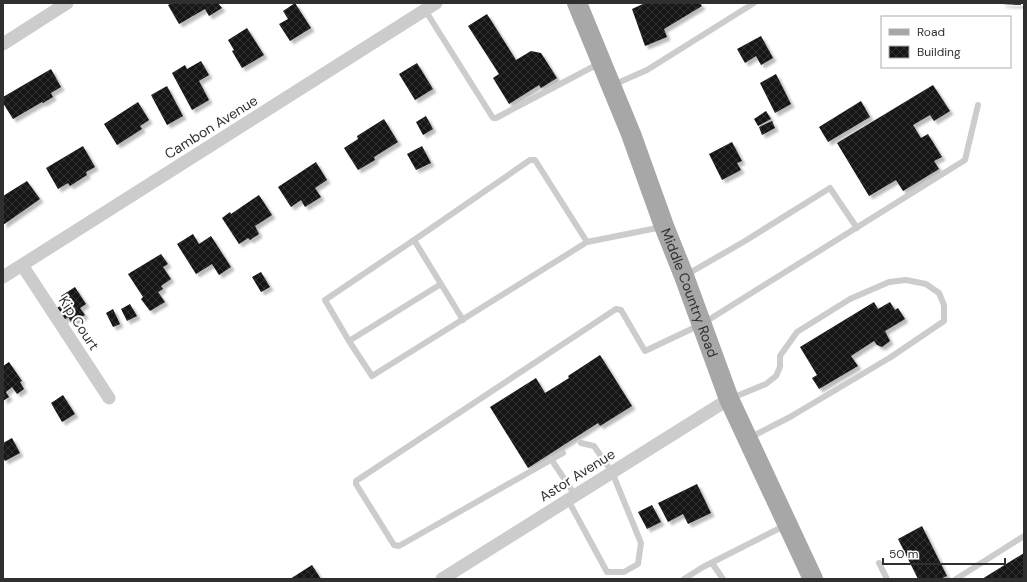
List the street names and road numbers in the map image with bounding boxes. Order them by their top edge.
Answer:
street label: Cambon Avenue [161,91,261,163]
street label: Middle Country Road [657,226,722,360]
street label: Kip Court [55,292,103,354]
street label: Astor Avenue [536,445,618,505]

